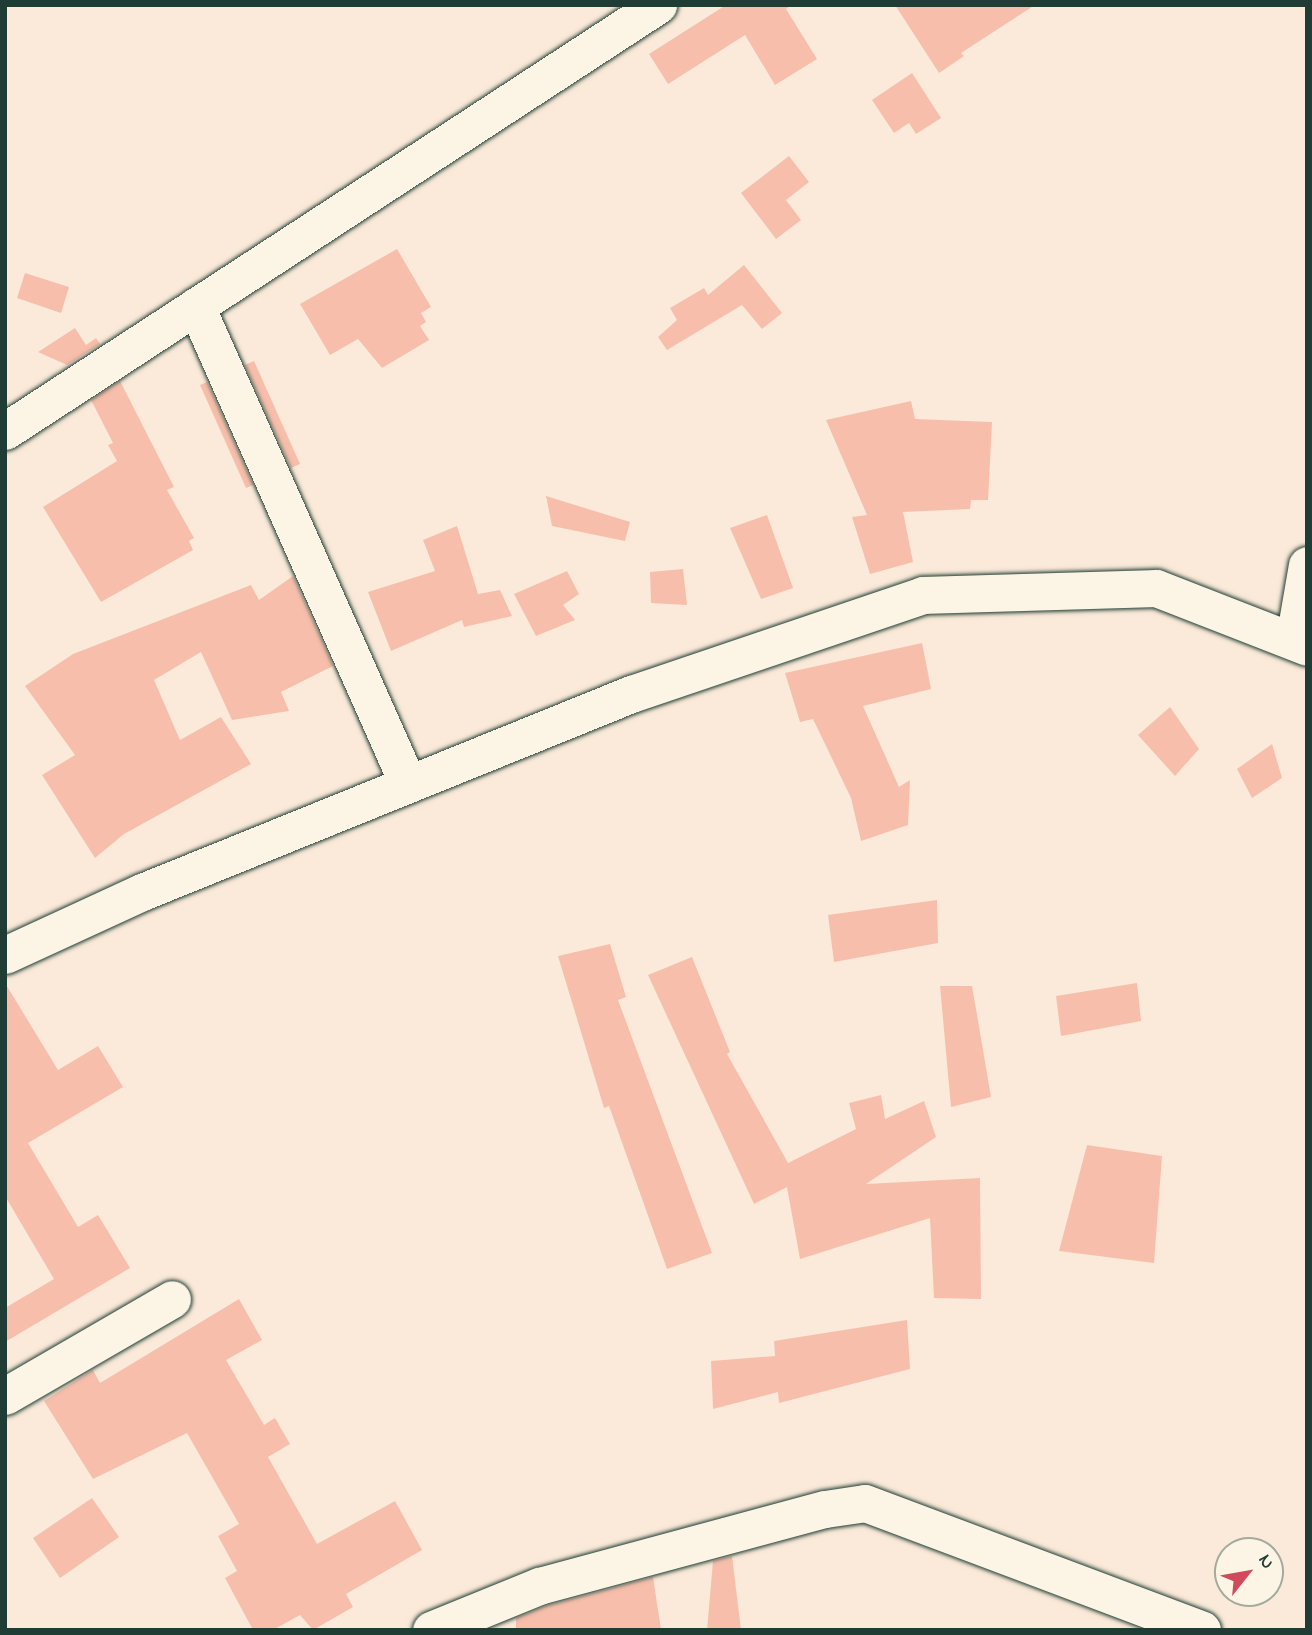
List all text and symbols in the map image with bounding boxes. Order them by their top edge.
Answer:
north arrow [1214,1537,1284,1607]
text: N [1251,1549,1281,1574]

